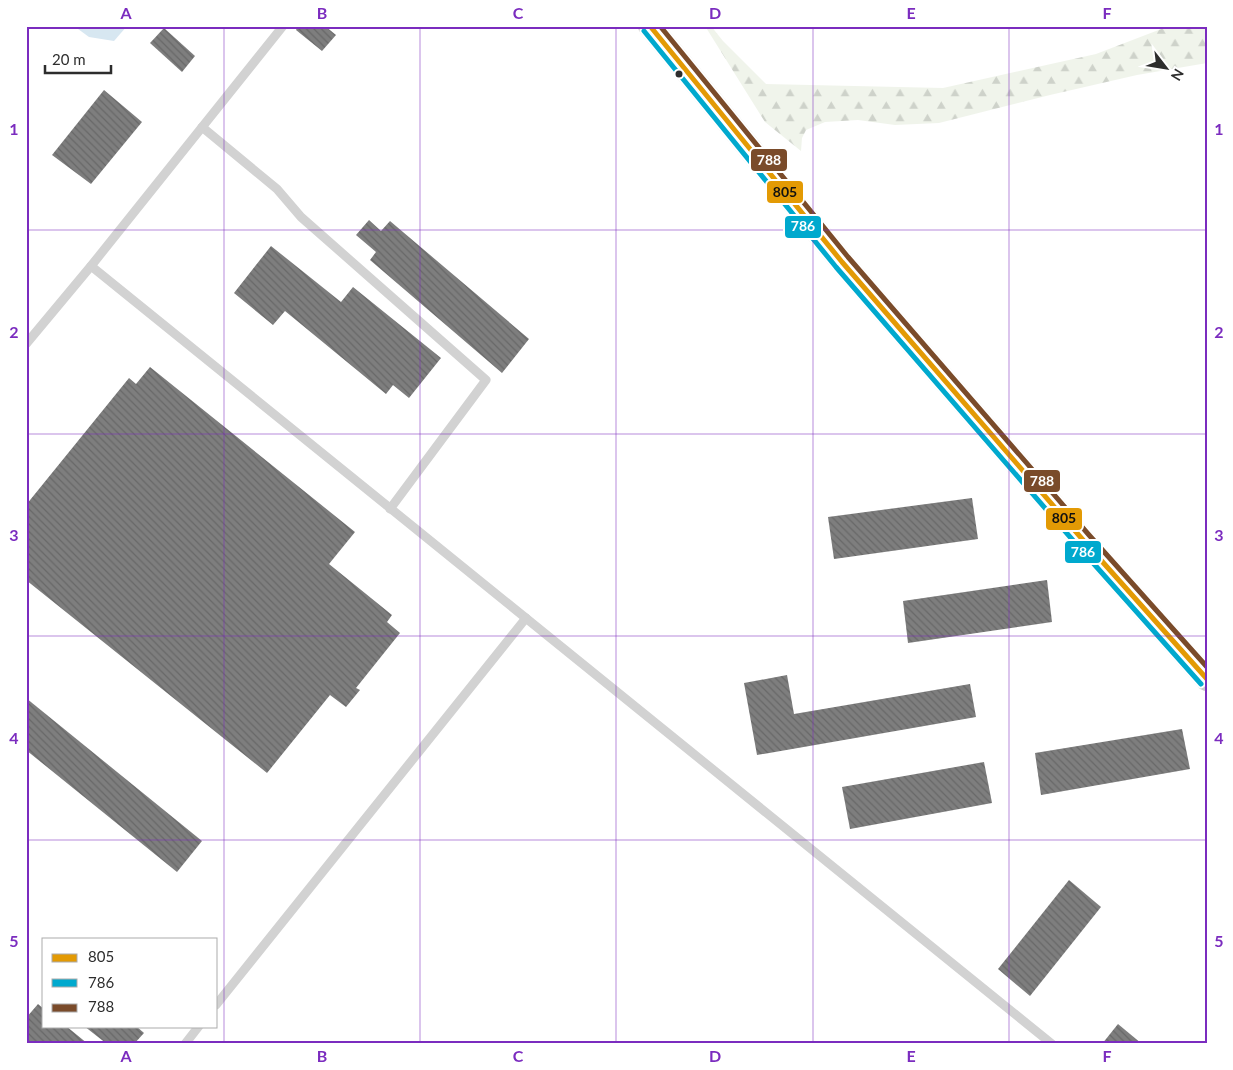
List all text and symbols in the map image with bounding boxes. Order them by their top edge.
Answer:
text: A [119,3,132,22]
text: B [317,3,327,22]
text: C [513,3,524,22]
text: D [709,3,721,22]
text: E [906,3,916,22]
text: F [1102,3,1112,22]
scale bar [45,42,111,74]
north arrow [1140,42,1190,92]
text: 20 m [52,50,86,68]
text: N [1168,66,1188,84]
unlabelled marker [674,69,684,79]
text: 1 [9,119,19,138]
text: 1 [1214,119,1224,138]
line badge: 788 [750,148,788,172]
text: 788 [757,151,781,168]
line badge: 805 [766,180,804,204]
text: 805 [773,183,797,200]
line badge: 786 [784,215,822,239]
text: 786 [791,217,815,234]
text: 2 [9,322,19,341]
text: 2 [1214,322,1224,341]
line badge: 788 [1023,469,1061,493]
text: 788 [1030,472,1054,489]
line badge: 805 [1045,507,1083,531]
text: 805 [1052,509,1076,526]
text: 3 [9,525,19,544]
text: 3 [1214,525,1224,544]
line badge: 786 [1064,540,1102,564]
text: 786 [1071,543,1095,560]
text: 4 [9,728,19,747]
text: 4 [1214,728,1224,747]
text: 5 [9,931,19,950]
text: 5 [1214,931,1224,950]
legend [42,938,218,1028]
text: 805 [88,947,114,965]
text: 786 [88,973,114,991]
text: 788 [88,997,114,1015]
text: A [119,1046,132,1065]
text: B [317,1046,327,1065]
text: C [513,1046,524,1065]
text: D [709,1046,721,1065]
text: E [906,1046,916,1065]
text: F [1102,1046,1112,1065]

